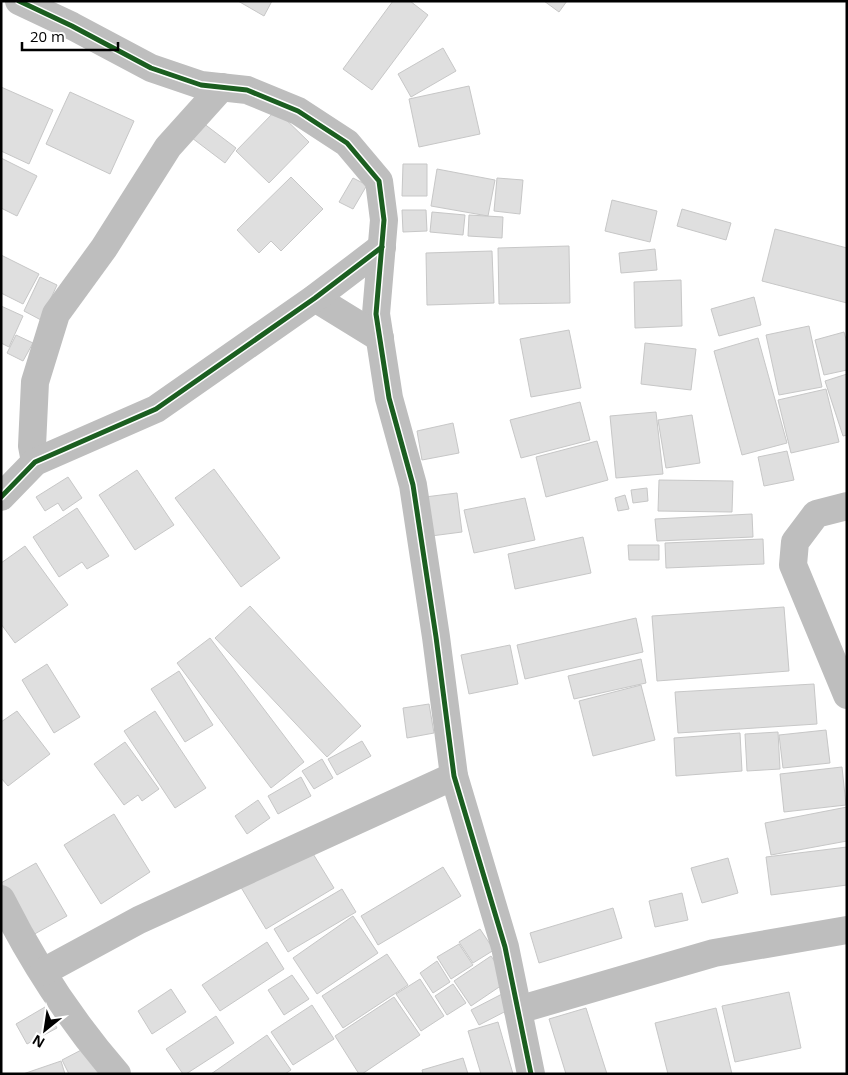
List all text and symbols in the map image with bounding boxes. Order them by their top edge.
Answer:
scale bar [22,20,119,52]
text: 20 m [30,26,65,46]
north arrow [20,1005,70,1055]
text: N [29,1031,48,1053]

